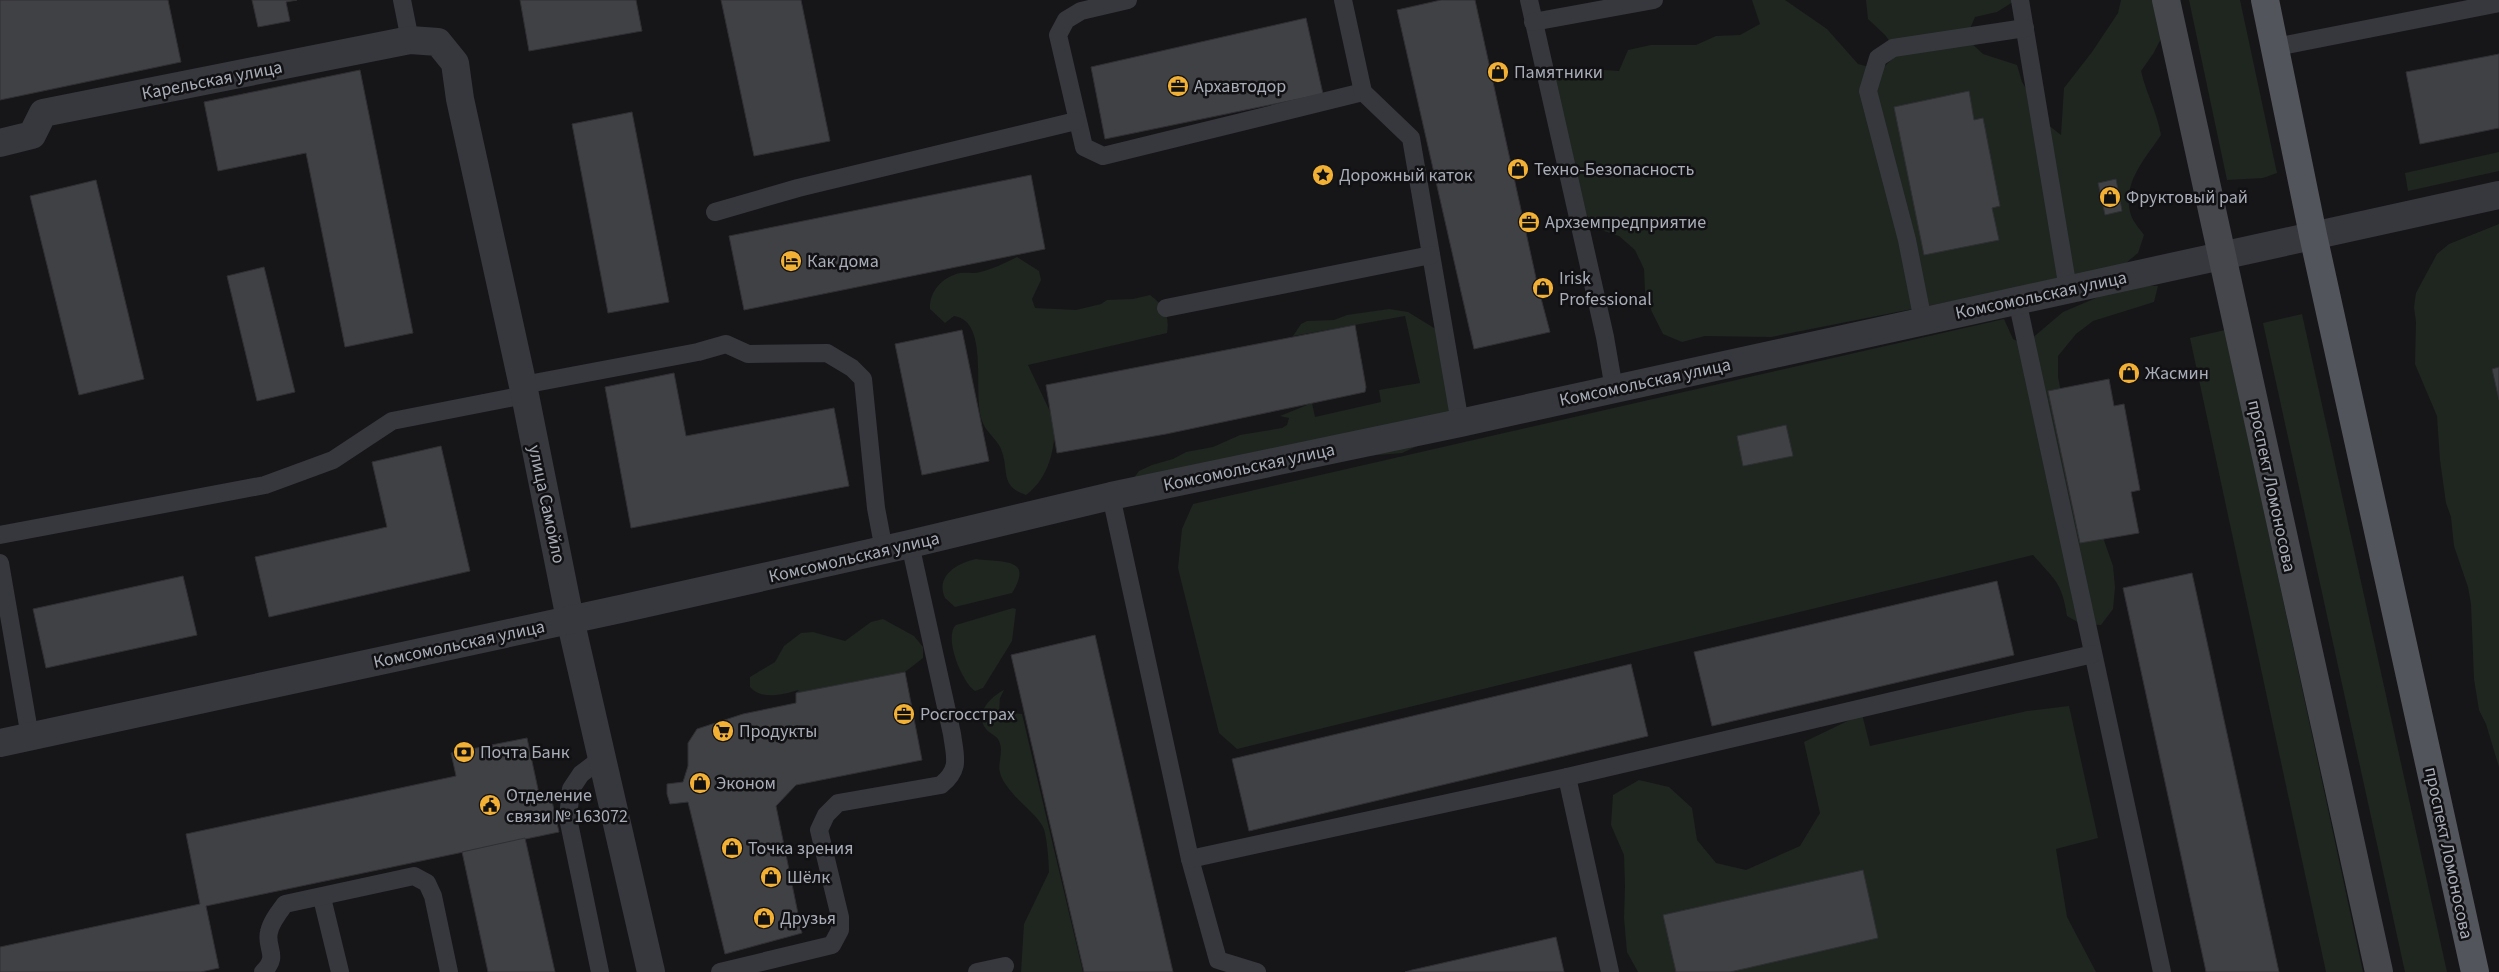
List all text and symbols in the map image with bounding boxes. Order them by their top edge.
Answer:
street label: Карельская улица [140,55,285,106]
shop icon: Памятники [1486,60,1510,84]
place label: Памятники [1514,60,1603,85]
office icon: Архавтодор [1166,74,1190,98]
place label: Архавтодор [1194,74,1286,99]
shop icon: Техно-Безопасность [1506,157,1530,181]
place label: Техно-Безопасность [1534,157,1695,182]
place icon: Дорожный каток [1311,163,1335,187]
place label: Дорожный каток [1339,163,1473,188]
shop icon: Фруктовый рай [2098,185,2122,209]
place label: Фруктовый рай [2126,185,2248,210]
office icon: Архземпредприятие [1517,210,1541,234]
place label: Архземпредприятие [1545,210,1706,235]
hotel icon: Как дома [779,249,803,273]
place label: Как дома [807,249,879,274]
street label: Комсомольская улица [1953,265,2129,326]
place label: Irisk Professional [1559,266,1652,312]
shop icon: Irisk Professional [1531,276,1555,300]
street label: Комсомольская улица [1557,352,1733,413]
shop icon: Жасмин [2117,361,2141,385]
place label: Жасмин [2145,361,2209,386]
street label: проспект Ломоносова [2241,398,2302,574]
street label: Комсомольская улица [1161,437,1337,498]
street label: улица Самойло [522,442,571,566]
street label: Комсомольская улица [766,526,942,589]
street label: Комсомольская улица [371,614,547,675]
office icon: Росгосстрах [892,702,916,726]
place label: Росгосстрах [920,702,1015,727]
supermarket icon: Продукты [711,719,735,743]
place label: Продукты [739,719,817,744]
bank icon: Почта Банк [452,740,476,764]
place label: Почта Банк [480,740,570,765]
street label: проспект Ломоносова [2418,765,2479,941]
shop icon: Эконом [688,771,712,795]
place label: Эконом [716,771,776,796]
place label: Отделение связи № 163072 [506,783,628,829]
public building icon: Отделение связи № 163072 [478,793,502,817]
shop icon: Точка зрения [720,836,744,860]
place label: Точка зрения [748,836,854,861]
shop icon: Шёлк [759,865,783,889]
place label: Шёлк [787,865,830,890]
shop icon: Друзья [752,906,776,930]
place label: Друзья [780,906,836,931]

